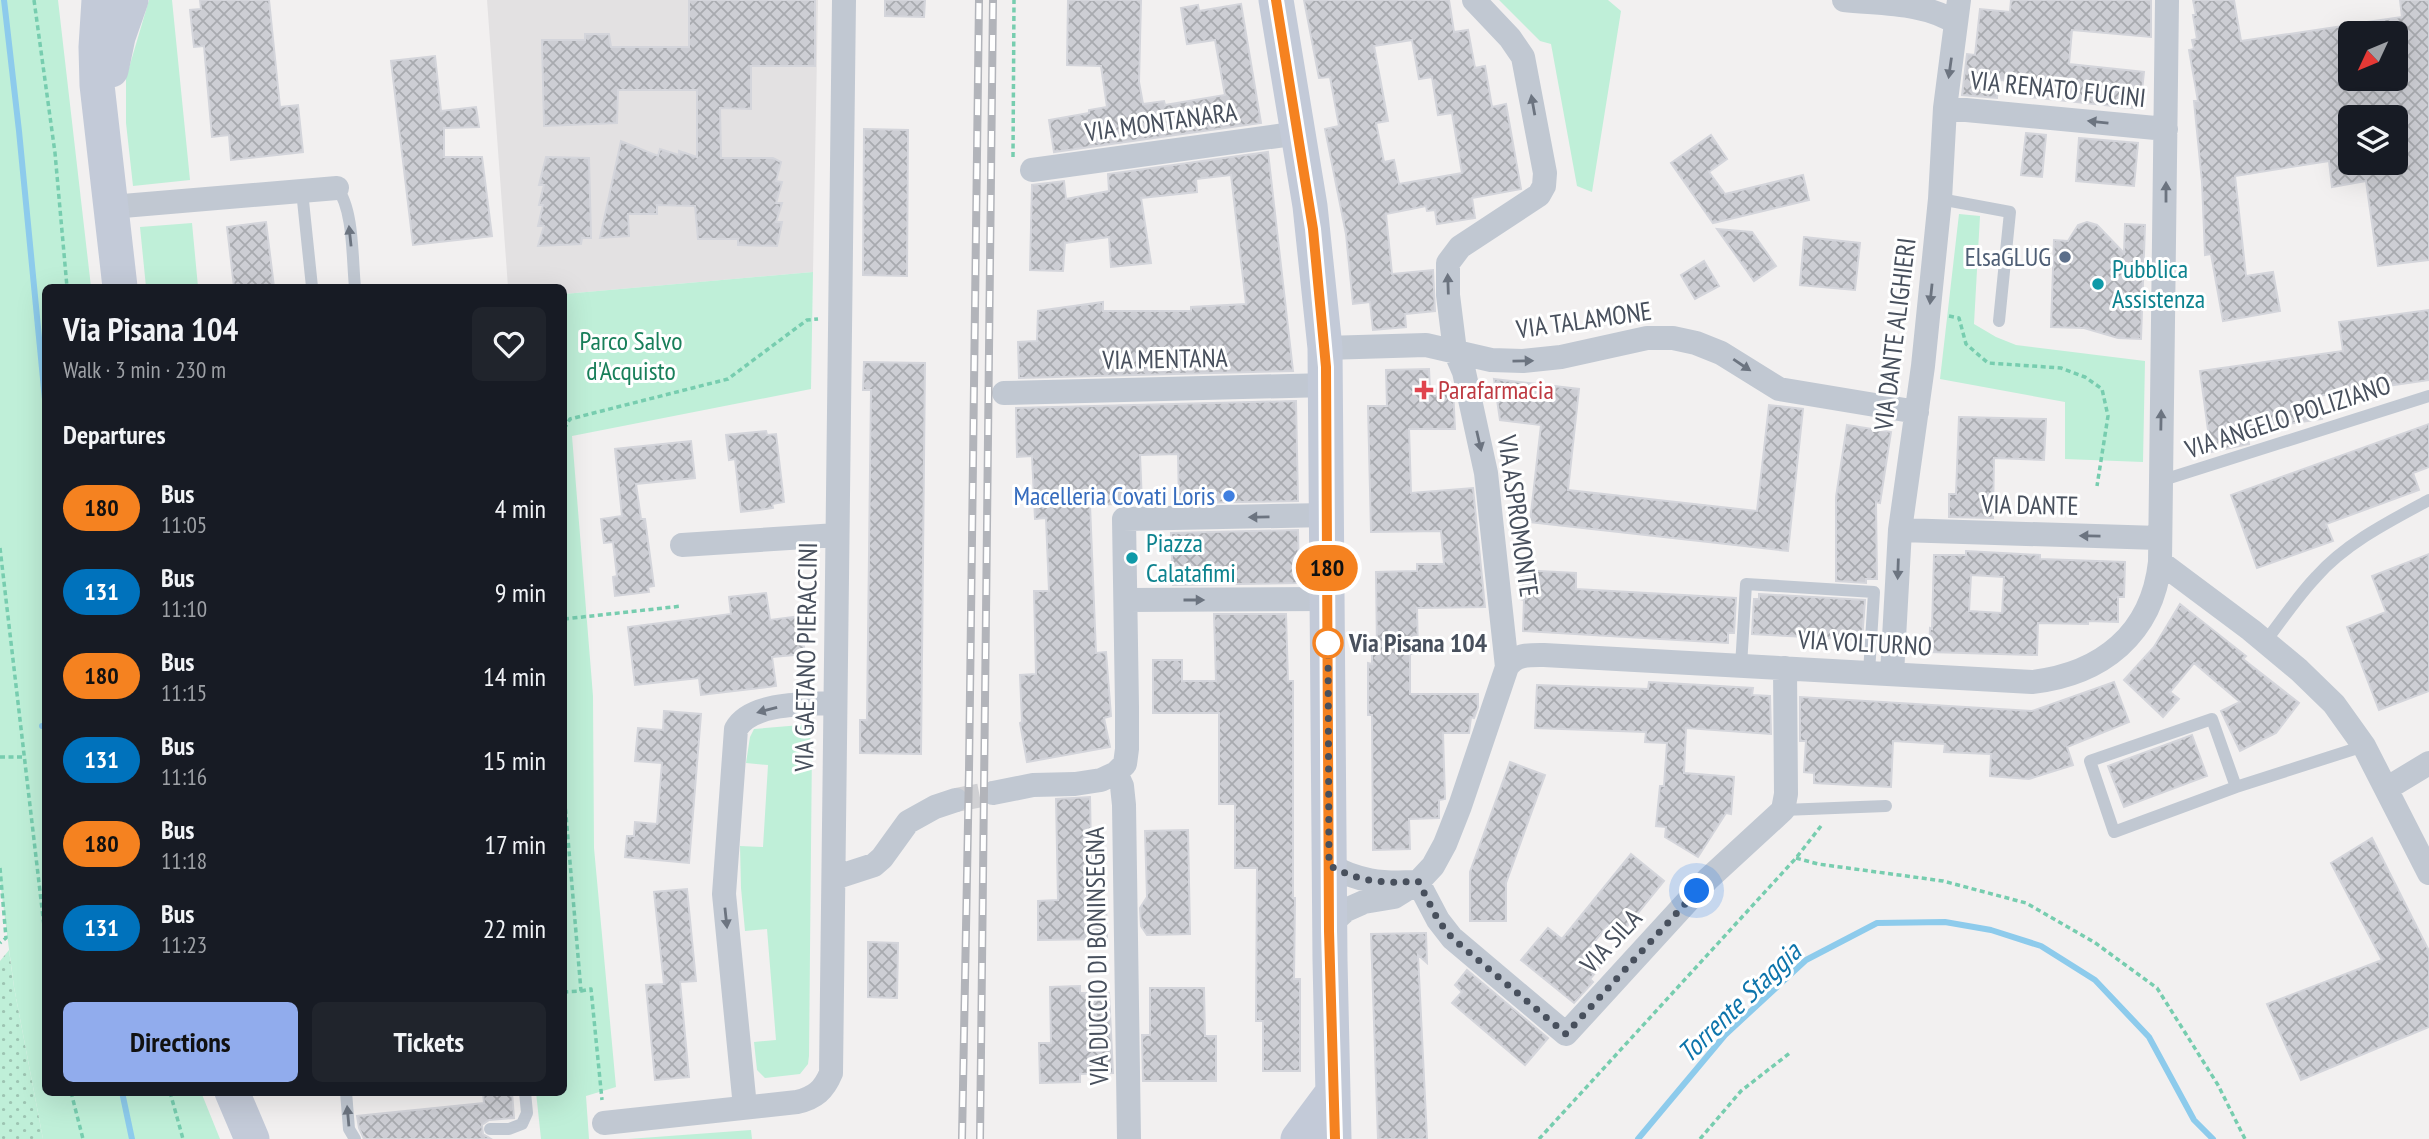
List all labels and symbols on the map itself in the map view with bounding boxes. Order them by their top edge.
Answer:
north arrow [2338,21,2408,91]
one-way arrow [1944,57,1955,79]
street label: VIA RENATO FUCINI [1968,63,2147,114]
street label: VIA MONTANARA [1082,94,1240,149]
one-way arrow [1528,94,1539,116]
one-way arrow [2087,117,2109,128]
one-way arrow [2160,181,2172,203]
one-way arrow [344,225,355,247]
street label: VIA DANTE ALIGHIERI [1866,236,1923,433]
place label: ElsaGLUG [1965,240,2051,273]
marker: ElsaGLUG [2057,249,2073,265]
place label: Pubblica Assistenza [2112,252,2205,315]
one-way arrow [1442,272,1453,294]
marker: Pubblica Assistenza [2090,276,2106,292]
one-way arrow [1925,283,1936,305]
street label: VIA TALAMONE [1513,294,1654,345]
park label: Parco Salvo d'Acquisto [579,324,683,387]
street label: VIA MENTANA [1101,341,1229,376]
one-way arrow [1512,355,1534,367]
one-way arrow [1732,358,1751,371]
street label: VIA ANGELO POLIZIANO [2180,368,2395,466]
place label: Parafarmacia [1438,373,1554,406]
marker: Parafarmacia [1416,382,1432,398]
one-way arrow [2155,409,2167,431]
one-way arrow [1474,430,1485,452]
street label: VIA ASPROMONTE [1491,432,1546,599]
place label: Macelleria Covati Loris [1014,479,1215,512]
street label: VIA DANTE [1980,487,2079,522]
marker: Macelleria Covati Loris [1221,488,1237,504]
one-way arrow [1248,511,1270,522]
place label: Piazza Calatafimi [1146,526,1236,589]
one-way arrow [2079,531,2101,542]
street label: VIA GAETANO PIERACCINI [787,542,824,773]
line badge: 180 [1287,545,1367,591]
marker: Piazza Calatafimi [1124,550,1140,566]
one-way arrow [1892,558,1903,580]
one-way arrow [1183,594,1205,606]
street label: VIA VOLTURNO [1796,622,1933,662]
place label: Via Pisana 104 [1348,626,1488,659]
marker: Via Pisana 104 [1313,628,1343,658]
one-way arrow [756,705,778,716]
street label: VIA DUCCIO DI BONINSEGNA [1078,826,1115,1087]
your location [1679,873,1714,908]
street label: VIA SILA [1572,901,1649,980]
one-way arrow [721,907,732,929]
water label: Torrente Staggia [1669,932,1810,1070]
one-way arrow [342,1105,353,1127]

